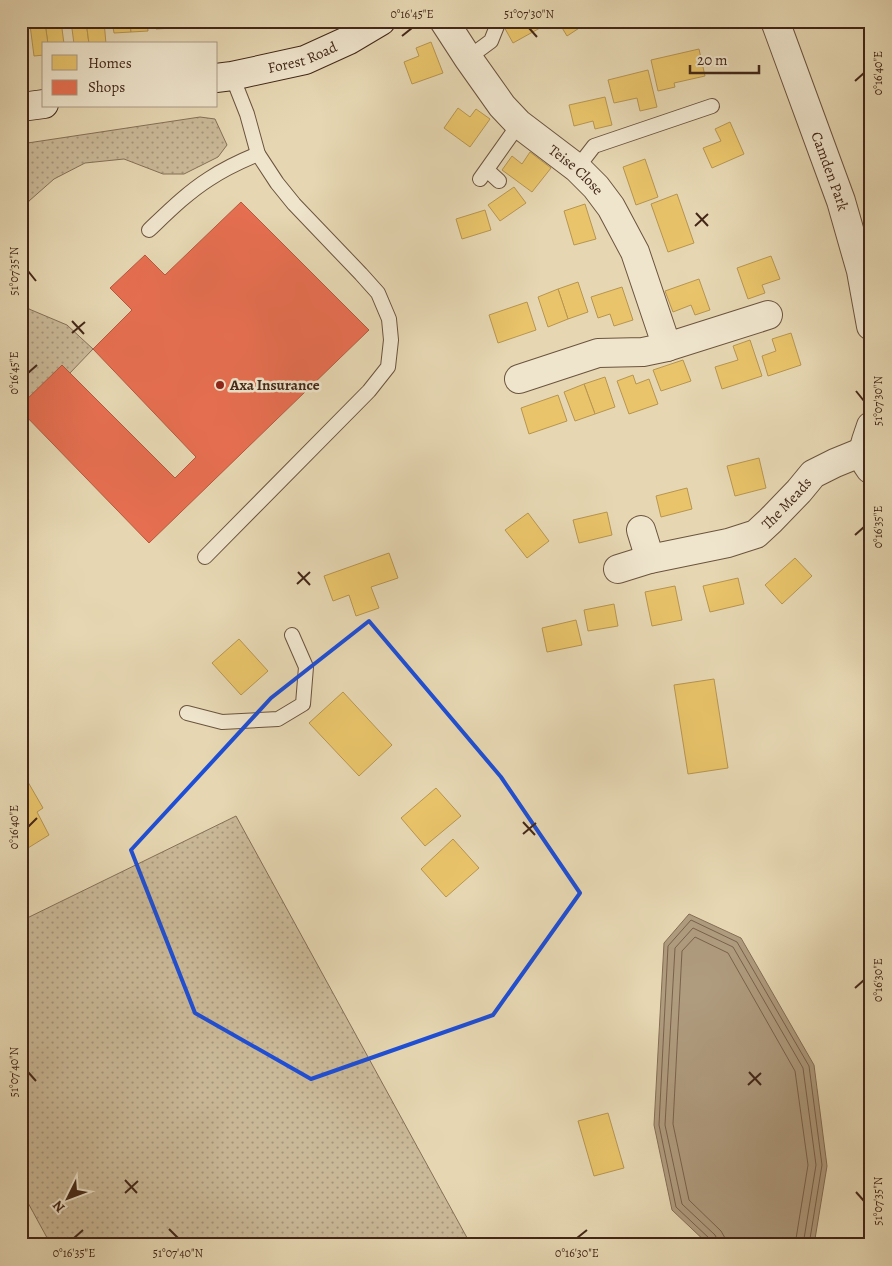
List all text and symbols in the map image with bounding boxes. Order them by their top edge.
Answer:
text: 0°16'45"E [390,6,434,22]
text: 51°07'30"N [504,6,554,22]
street label: Forest Road [266,36,341,78]
legend [42,42,218,108]
scale bar [690,42,758,74]
text: 20 m [697,50,728,70]
text: 0°16'40"E [870,51,886,95]
text: Homes [88,53,132,73]
text: Shops [88,77,125,97]
street label: Camden Park [806,129,853,214]
street label: Teise Close [545,140,609,199]
text: 51°07'35"N [6,246,22,295]
text: 0°16'45"E [6,351,22,395]
place label: Axa Insurance [229,375,320,395]
text: 51°07'30"N [870,376,886,426]
marker: Axa Insurance [214,379,226,391]
street label: The Meads [757,473,816,534]
text: 0°16'35"E [870,506,886,548]
text: 0°16'40"E [6,805,22,849]
text: 0°16'30"E [870,958,886,1002]
text: 51°07'40"N [6,1046,22,1097]
north arrow [42,1174,92,1224]
text: 51°07'35"N [870,1176,886,1225]
text: N [48,1196,69,1217]
text: 0°16'35"E [53,1245,95,1261]
text: 51°07'40"N [153,1245,204,1261]
text: 0°16'30"E [555,1245,599,1261]

